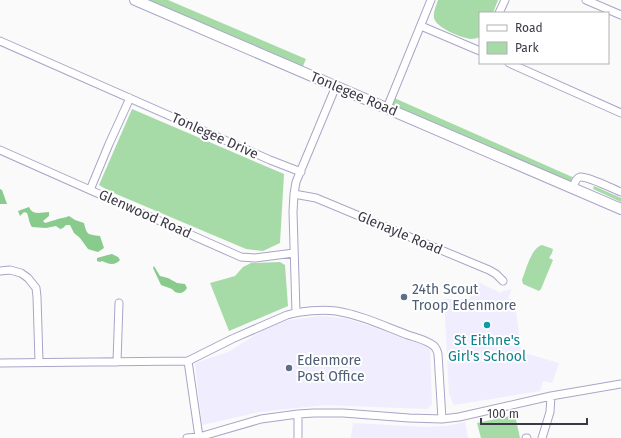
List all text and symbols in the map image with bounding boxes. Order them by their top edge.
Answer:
legend [479,12,609,64]
text: Road [515,21,543,35]
text: Park [515,41,539,55]
street label: Tonlegee Road [308,68,400,120]
street label: Tonlegee Drive [169,109,261,163]
street label: Glenwood Road [96,186,194,242]
street label: Glenayle Road [355,207,445,259]
place label: 24th Scout Troop Edenmore [412,281,516,314]
marker: 24th Scout Troop Edenmore [399,292,409,302]
marker: St Eithne's Girl's School [482,320,492,330]
place label: St Eithne's Girl's School [448,332,526,365]
place label: Edenmore Post Office [297,352,365,385]
marker: Edenmore Post Office [284,363,294,373]
scale bar [481,400,587,426]
text: 100 m [487,407,519,421]

